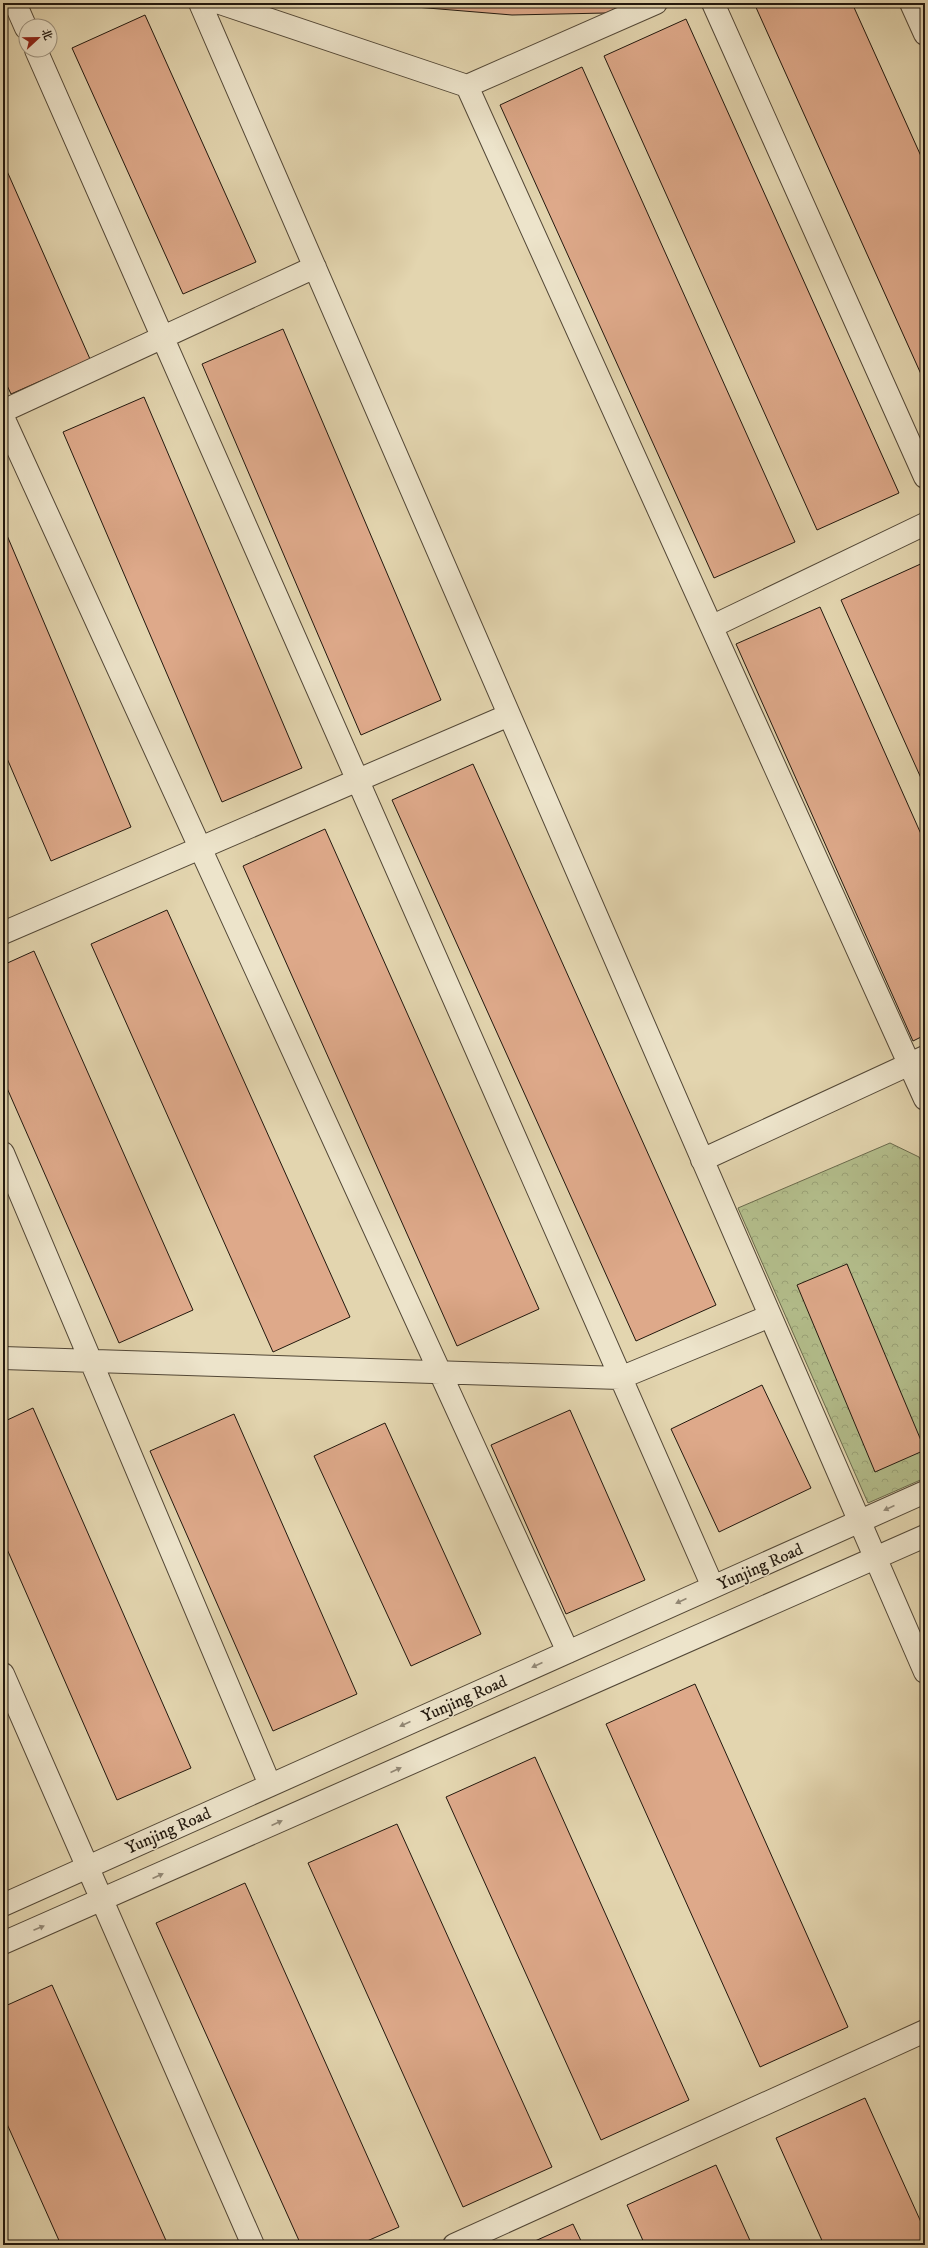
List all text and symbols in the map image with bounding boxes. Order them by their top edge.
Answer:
north arrow [18,18,58,58]
text: 北 [38,27,55,42]
one-way arrow [884,1505,895,1511]
street label: Yunjing Road [714,1538,807,1596]
one-way arrow [676,1598,687,1604]
one-way arrow [531,1662,543,1669]
street label: Yunjing Road [418,1670,511,1728]
one-way arrow [400,1721,411,1727]
one-way arrow [390,1767,402,1773]
street label: Yunjing Road [122,1802,215,1860]
one-way arrow [271,1820,282,1826]
one-way arrow [152,1873,164,1879]
one-way arrow [33,1924,45,1930]

